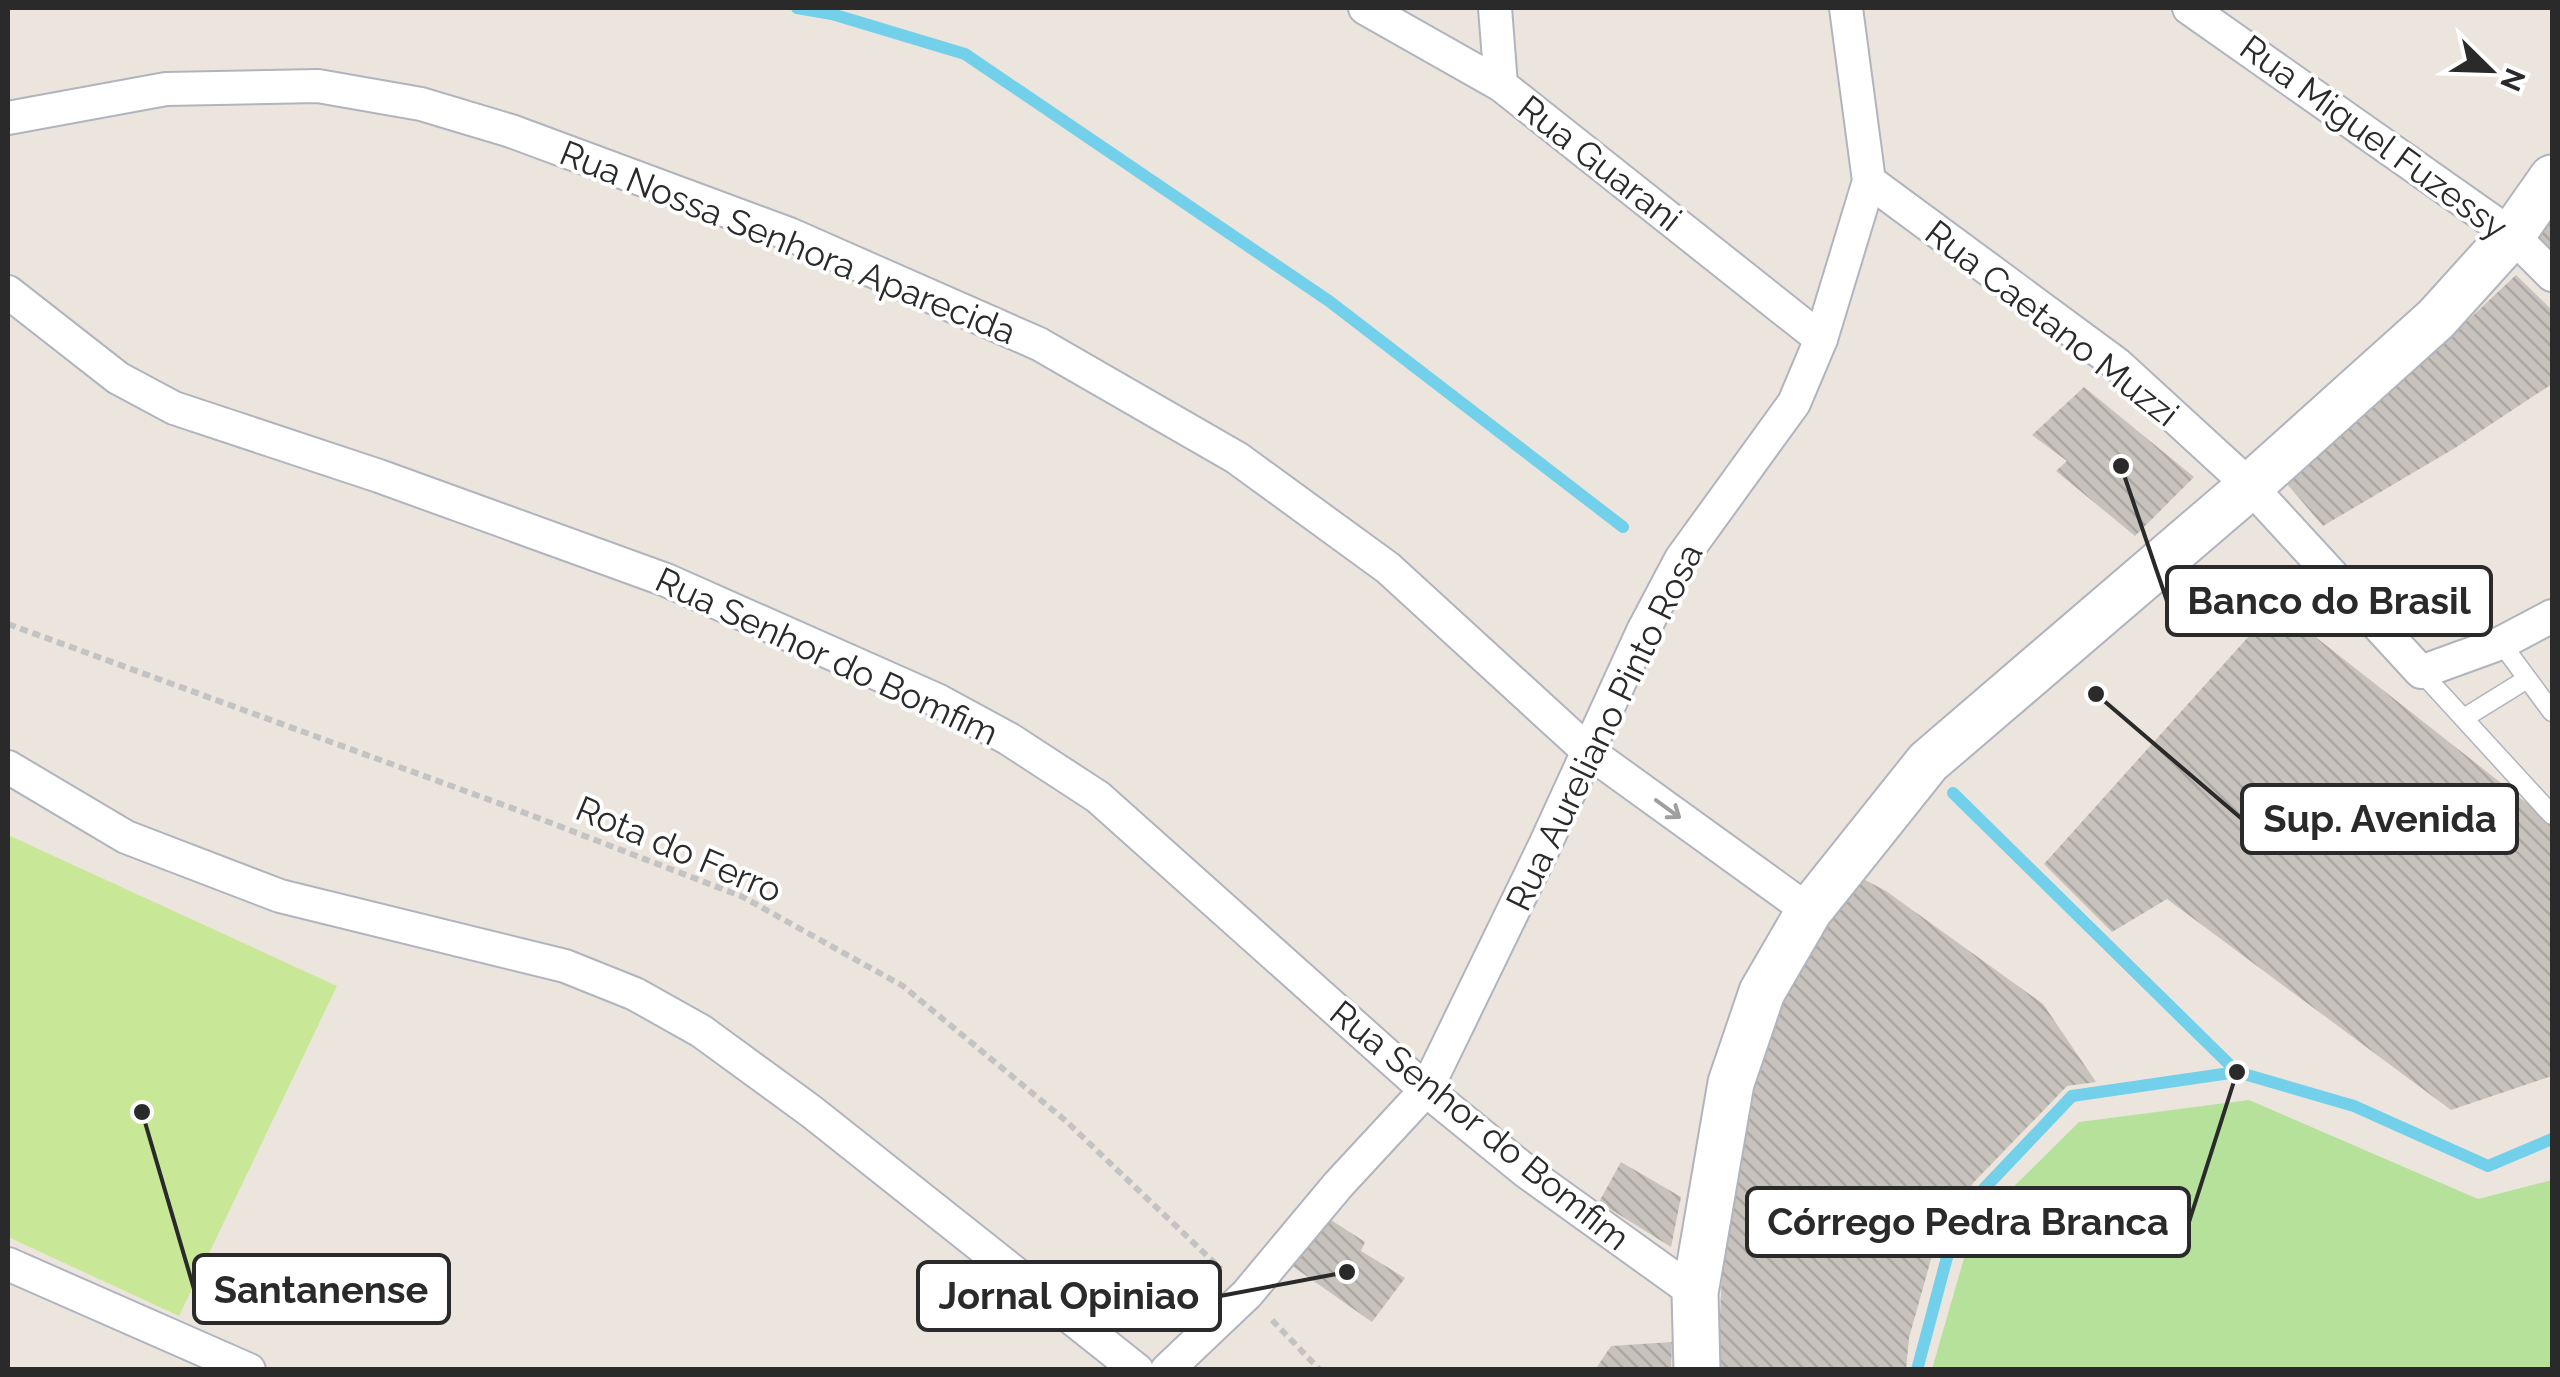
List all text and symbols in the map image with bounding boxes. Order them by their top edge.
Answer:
north arrow [2440,20,2540,120]
street label: Rua Miguel Fuzessy [2232,26,2516,248]
text: N [2493,63,2532,96]
street label: Rua Guarani [1510,87,1690,239]
street label: Rua Nossa Senhora Aparecida [554,132,1022,352]
street label: Rua Caetano Muzzi [1917,212,2187,434]
street label: Rua Aureliano Pinto Rosa [1497,537,1711,917]
street label: Rua Senhor do Bomfim [649,559,1005,753]
callout: Banco do Brasil [2167,567,2491,635]
text: Banco do Brasil [2187,578,2472,623]
callout: Sup. Avenida [2242,785,2517,853]
street label: Rota do Ferro [570,787,788,911]
text: Sup. Avenida [2263,796,2497,841]
one-way arrow [1654,798,1681,819]
street label: Rua Senhor do Bomfim [1322,992,1638,1258]
callout: Córrego Pedra Branca [1747,1188,2189,1256]
text: Córrego Pedra Branca [1767,1199,2169,1244]
callout: Santanense [194,1255,449,1323]
callout: Jornal Opiniao [918,1262,1220,1330]
text: Santanense [214,1267,428,1312]
text: Jornal Opiniao [939,1273,1199,1318]

